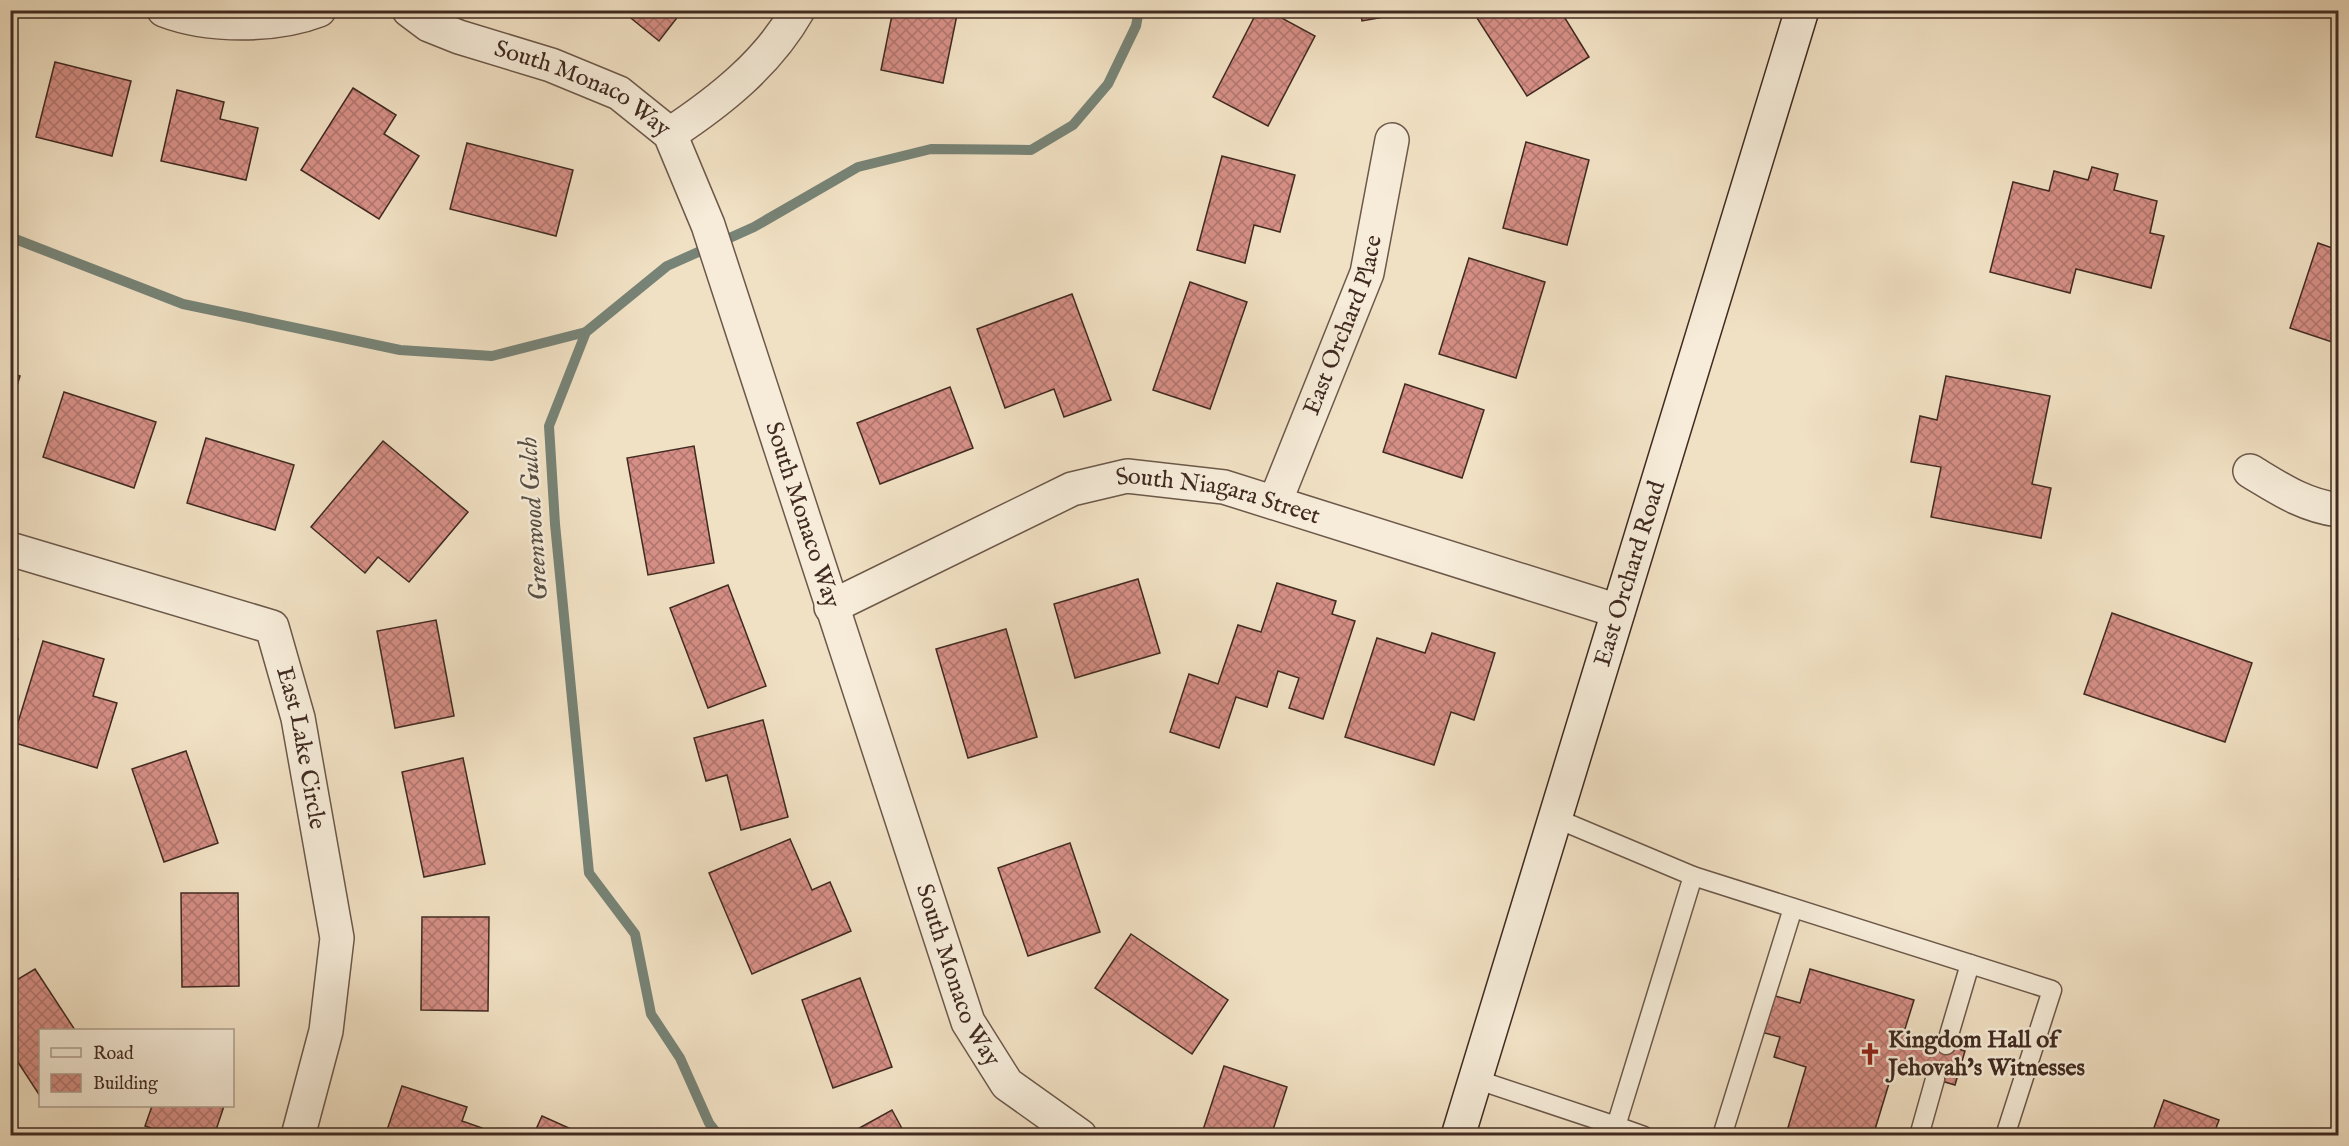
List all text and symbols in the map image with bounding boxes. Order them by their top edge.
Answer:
street label: South Monaco Way [490,33,677,144]
street label: East Orchard Place [1296,233,1389,420]
street label: South Monaco Way [758,418,847,612]
water label: Greenwood Gulch [512,436,556,602]
street label: South Niagara Street [1113,461,1324,532]
street label: East Orchard Road [1587,477,1673,670]
street label: East Lake Circle [269,663,333,832]
street label: South Monaco Way [908,880,1008,1072]
place label: Kingdom Hall of Jehovah's Witnesses [1885,1025,2086,1084]
legend [39,1029,234,1107]
church icon: Kingdom Hall of Jehovah's Witnesses [1857,1041,1883,1067]
text: Road [93,1043,134,1066]
text: Building [93,1073,158,1096]

